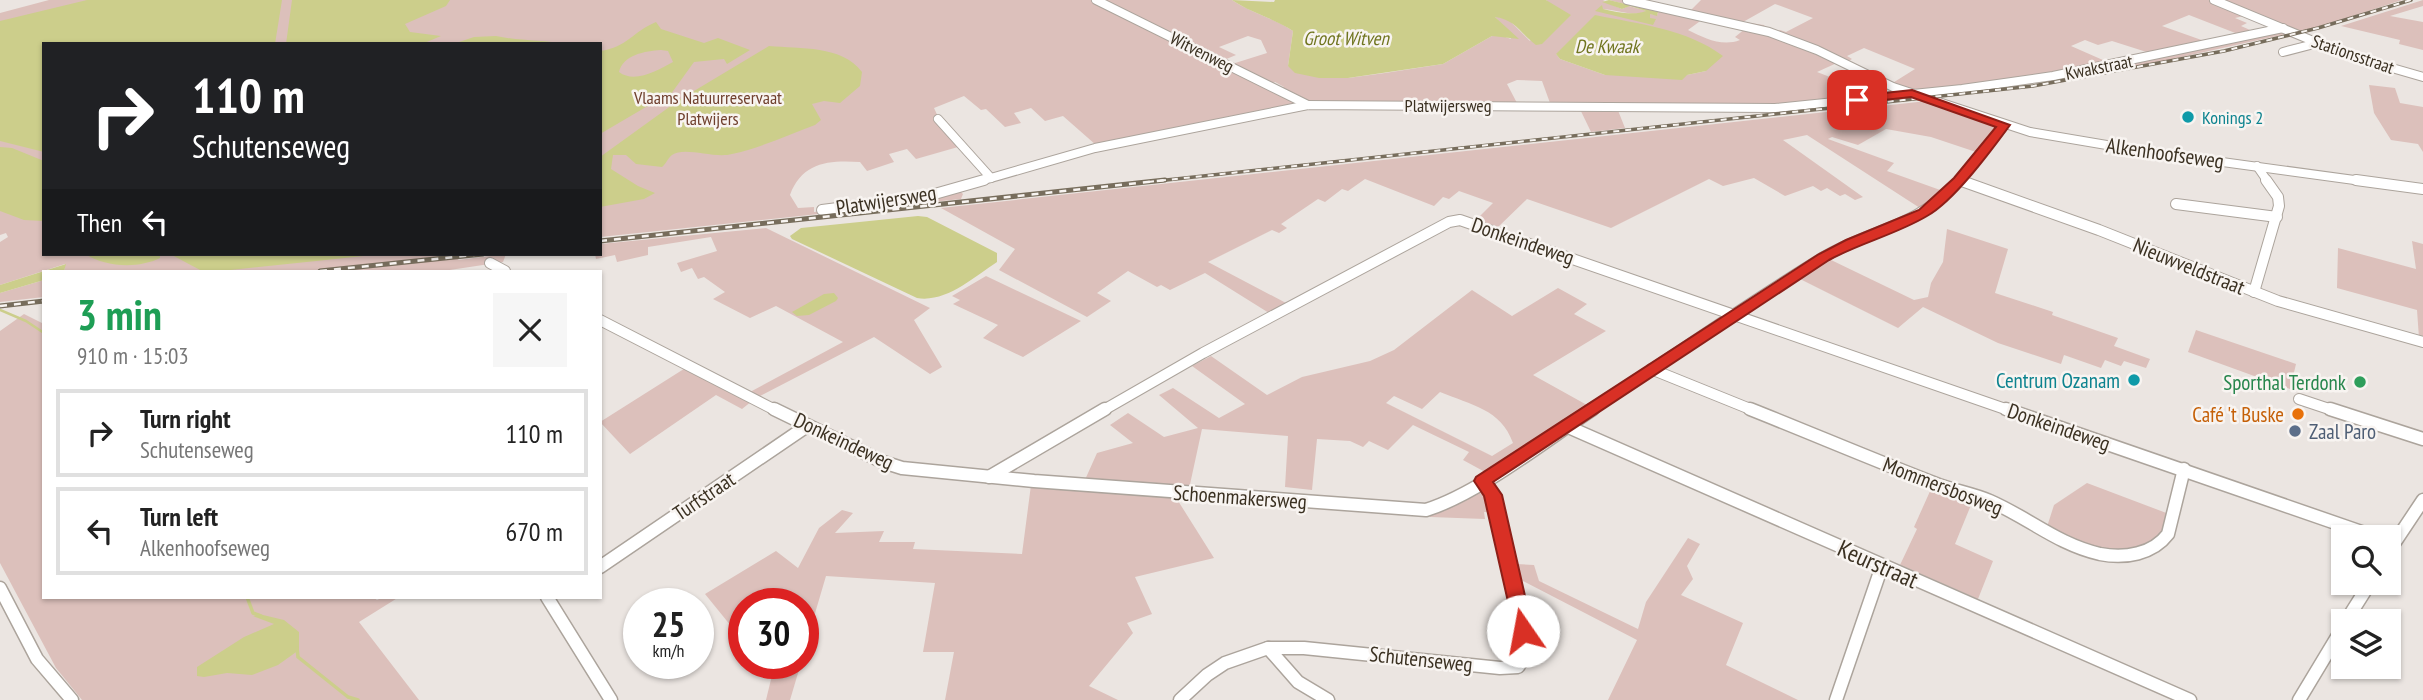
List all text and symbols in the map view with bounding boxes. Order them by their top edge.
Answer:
street label: Witvenweg [1166,26,1238,78]
water label: Groot Witven [1303,26,1390,50]
street label: Stationsstraat [2309,29,2397,79]
water label: De Kwaak [1575,34,1642,58]
street label: Kwakstraat [2063,49,2135,85]
text: 110 m [192,63,305,127]
icon: right [77,70,168,161]
pin [1827,70,1887,130]
icon: arrive [1838,81,1876,119]
park label: Vlaams Natuurreservaat Platwijers [633,86,782,130]
street label: Platwijersweg [1405,94,1491,117]
place label: Konings 2 [2202,106,2263,129]
marker: Konings 2 [2180,109,2196,125]
text: Schutenseweg [192,125,350,167]
street label: Alkenhoofseweg [2104,131,2226,175]
street label: Platwijersweg [834,179,938,221]
icon: left [136,203,174,241]
text: Then [77,206,122,239]
street label: Donkeindeweg [1468,211,1578,271]
street label: Nieuwveldstraat [2129,231,2249,301]
text: 3 min [77,287,162,342]
button: close [493,293,567,367]
text: 910 m · 15:03 [77,341,189,370]
place label: Centrum Ozanam [1996,367,2120,394]
place label: Sporthal Terdonk [2223,369,2346,396]
marker: Centrum Ozanam [2126,372,2142,388]
marker: Sporthal Terdonk [2352,374,2368,390]
street label: Donkeindeweg [2004,397,2114,457]
place label: Café 't Buske [2192,401,2284,428]
text: Turn right [140,402,231,435]
street label: Donkeindeweg [790,406,898,476]
marker: Café 't Buske [2290,406,2306,422]
icon: right [81,414,119,452]
text: 110 m [505,417,563,450]
place label: Zaal Paro [2309,418,2376,445]
marker: Zaal Paro [2287,423,2303,439]
text: Schutenseweg [140,435,254,464]
street label: Mommersbosweg [1879,451,2007,521]
street label: Turfstraat [668,465,740,527]
street label: Schoenmakersweg [1172,479,1308,515]
text: Turn left [140,500,218,533]
icon: left [81,512,119,550]
text: 670 m [505,515,563,548]
map controls [2331,525,2401,679]
button: search [2331,525,2401,595]
text: Alkenhoofseweg [140,533,270,562]
street label: Keurstraat [1833,533,1923,596]
speed limit sign: 30 [728,588,819,679]
position arrow [1486,594,1560,668]
text: 25 [652,601,685,647]
button: layers [2331,609,2401,679]
text: km/h [653,639,684,662]
street label: Schutenseweg [1368,640,1474,678]

